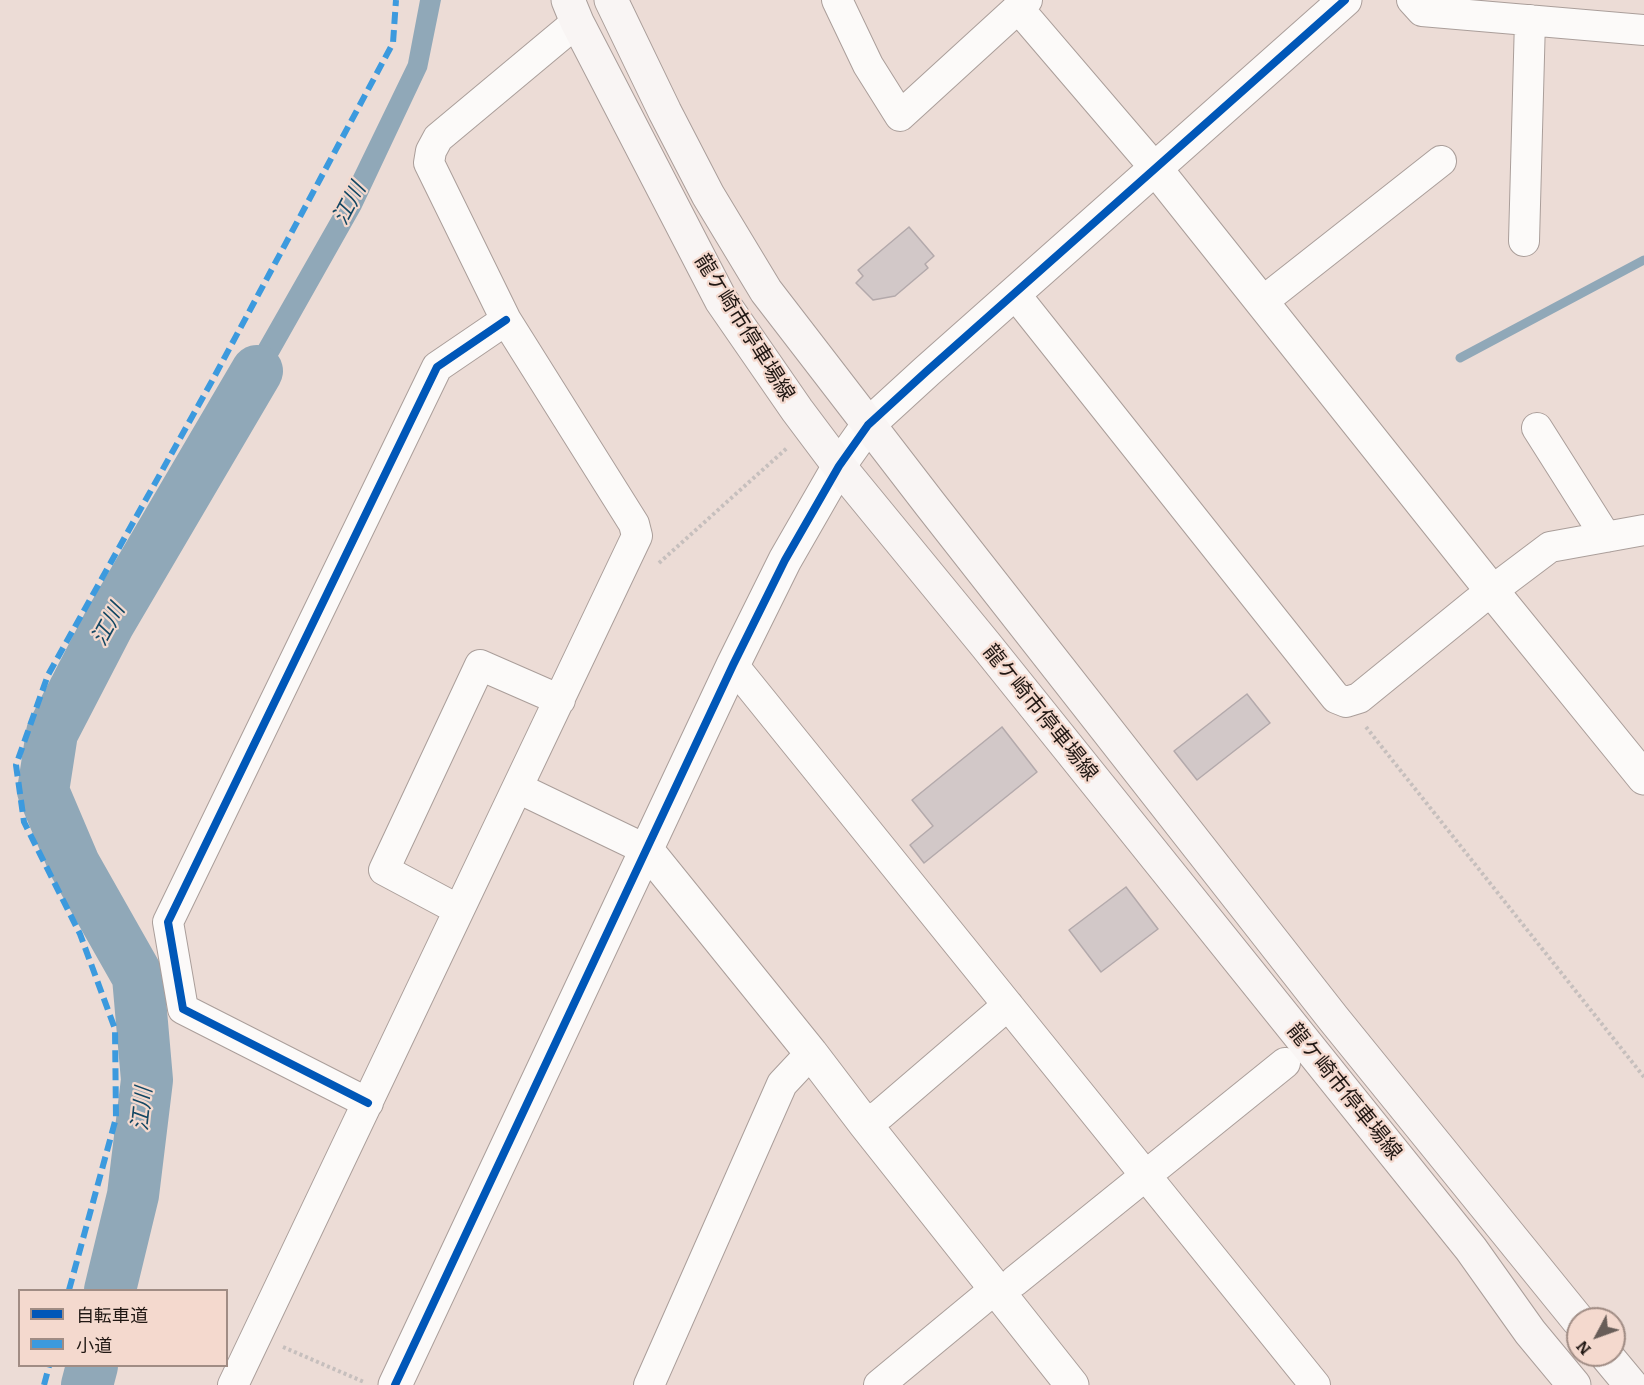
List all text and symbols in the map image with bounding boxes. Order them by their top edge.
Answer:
water label: 江川 [328,178,372,230]
street label: 龍ケ崎市停車場線 [689,250,799,406]
water label: 江川 [87,599,131,651]
street label: 龍ケ崎市停車場線 [977,640,1103,786]
street label: 龍ケ崎市停車場線 [1281,1019,1407,1165]
water label: 江川 [128,1086,158,1132]
legend [18,1289,228,1367]
text: 自転車道 [76,1305,148,1327]
north arrow [1566,1307,1626,1367]
text: 小道 [76,1335,112,1357]
text: N [1572,1337,1595,1359]

